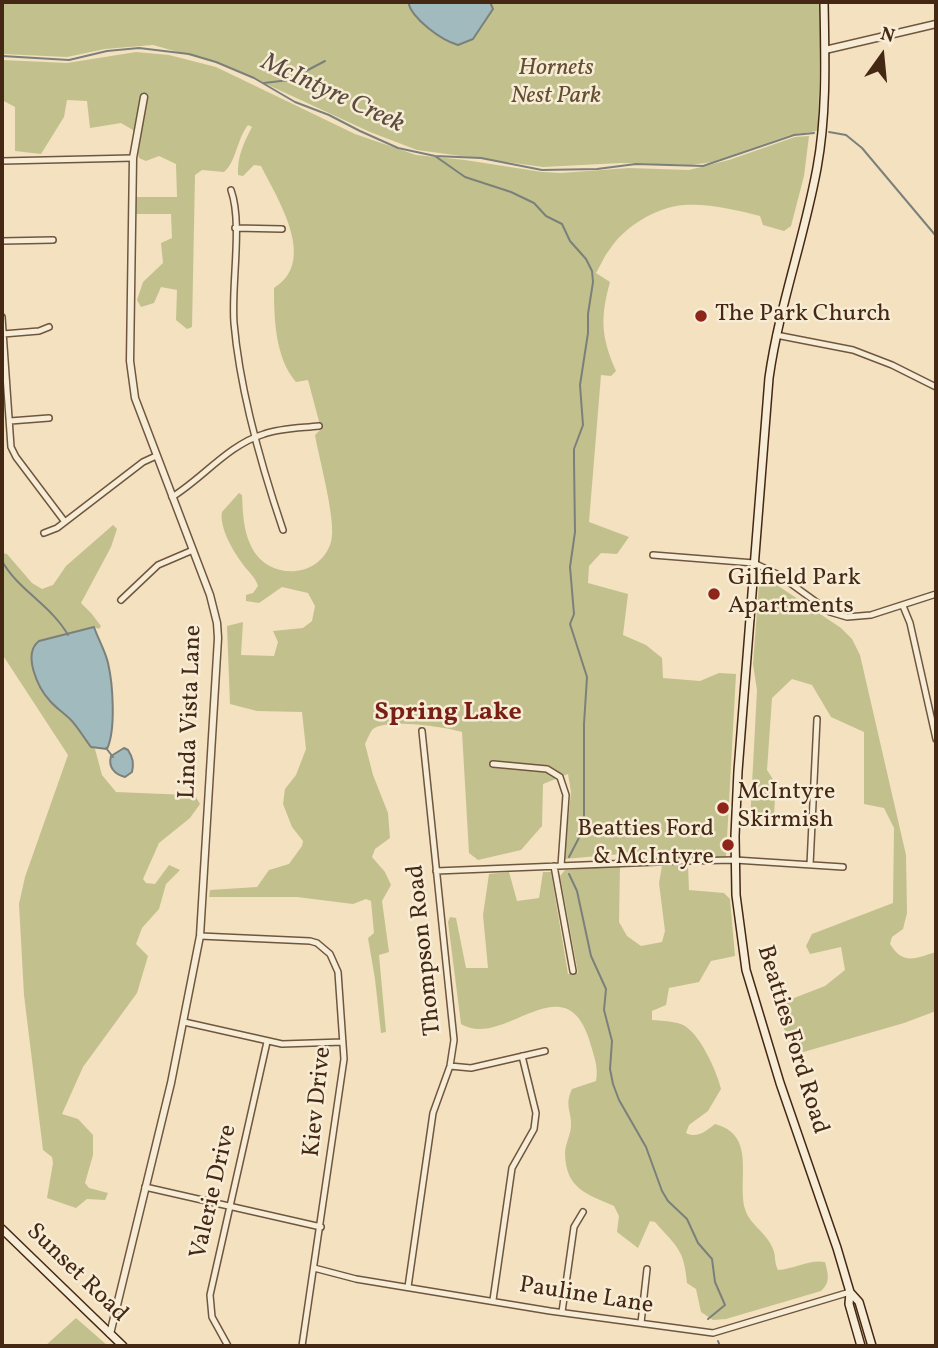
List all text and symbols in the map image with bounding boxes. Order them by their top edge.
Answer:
north arrow [847,21,917,91]
text: N [877,21,897,50]
water label: McIntyre Creek [255,48,409,142]
park label: Hornets Nest Park [511,56,601,112]
place label: The Park Church [715,302,891,330]
marker: The Park Church [693,308,709,324]
place label: Gilfield Park Apartments [728,566,861,622]
marker: Gilfield Park Apartments [706,586,722,602]
street label: Linda Vista Lane [175,624,209,800]
district label: Spring Lake [374,698,522,730]
place label: McIntyre Skirmish [737,780,835,836]
marker: McIntyre Skirmish [715,800,731,816]
place label: Beatties Ford & McIntyre [577,817,714,873]
marker: Beatties Ford & McIntyre [720,837,736,853]
street label: Thompson Road [403,863,449,1037]
street label: Beatties Ford Road [749,942,833,1138]
street label: Kiev Drive [299,1045,339,1159]
street label: Valerie Drive [186,1122,244,1262]
street label: Sunset Road [19,1218,133,1330]
street label: Pauline Lane [517,1272,655,1322]

